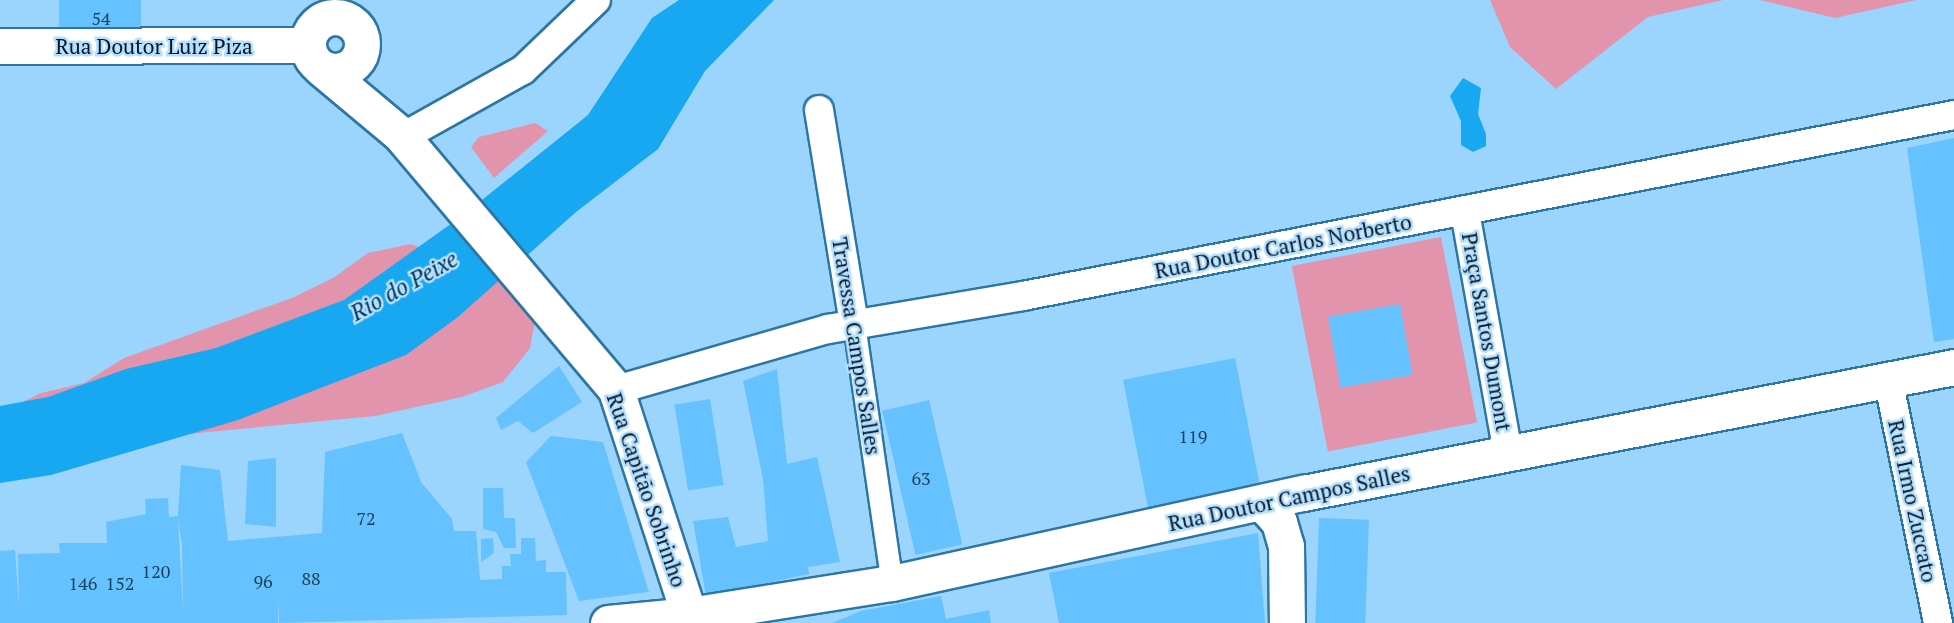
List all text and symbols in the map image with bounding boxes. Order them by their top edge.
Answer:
house number: 54 [91,7,111,29]
street label: Rua Doutor Luiz Piza [55,33,253,59]
street label: Rua Doutor Carlos Norberto [1152,209,1414,283]
street label: Praça Santos Dumont [1457,231,1517,433]
street label: Travessa Campos Salles [827,235,887,457]
water label: Rio do Peixe [346,245,462,327]
street label: Rua Capitão Sobrinho [602,390,692,590]
street label: Rua Irmo Zuccato [1883,417,1943,585]
house number: 119 [1179,425,1207,447]
street label: Rua Doutor Campos Salles [1166,460,1412,536]
house number: 63 [911,467,931,489]
house number: 72 [356,507,376,529]
house number: 120 [142,560,170,582]
house number: 88 [301,567,321,589]
house number: 96 [253,570,273,592]
house number: 146 [69,572,97,594]
house number: 152 [106,572,134,594]

